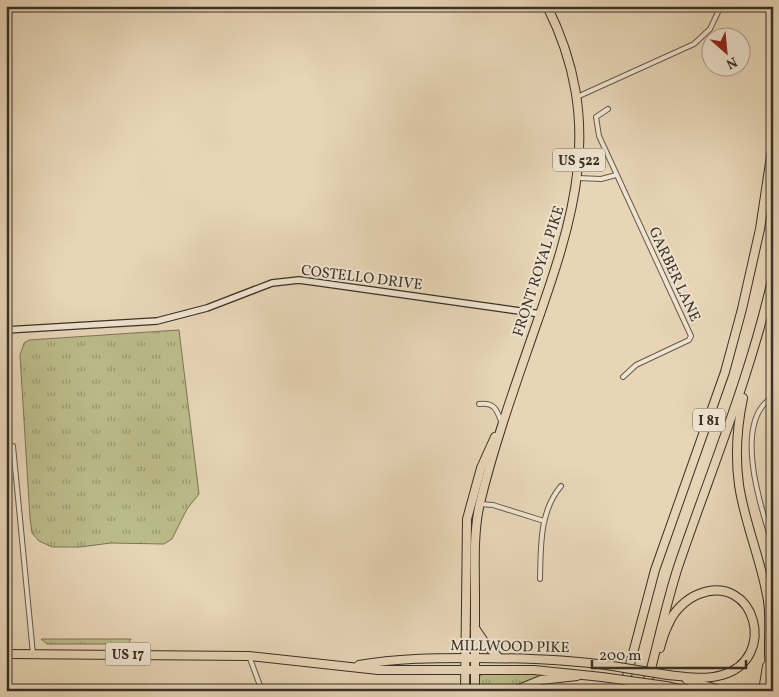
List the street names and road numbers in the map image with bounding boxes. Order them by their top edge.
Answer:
road number: US 522 [553,148,605,172]
street label: FRONT ROYAL PIKE [508,203,570,340]
street label: GARBER LANE [643,224,705,325]
street label: COSTELLO DRIVE [300,261,424,296]
road number: I 81 [693,408,725,432]
street label: MILLWOOD PIKE [450,636,570,659]
road number: US 17 [106,642,150,666]

